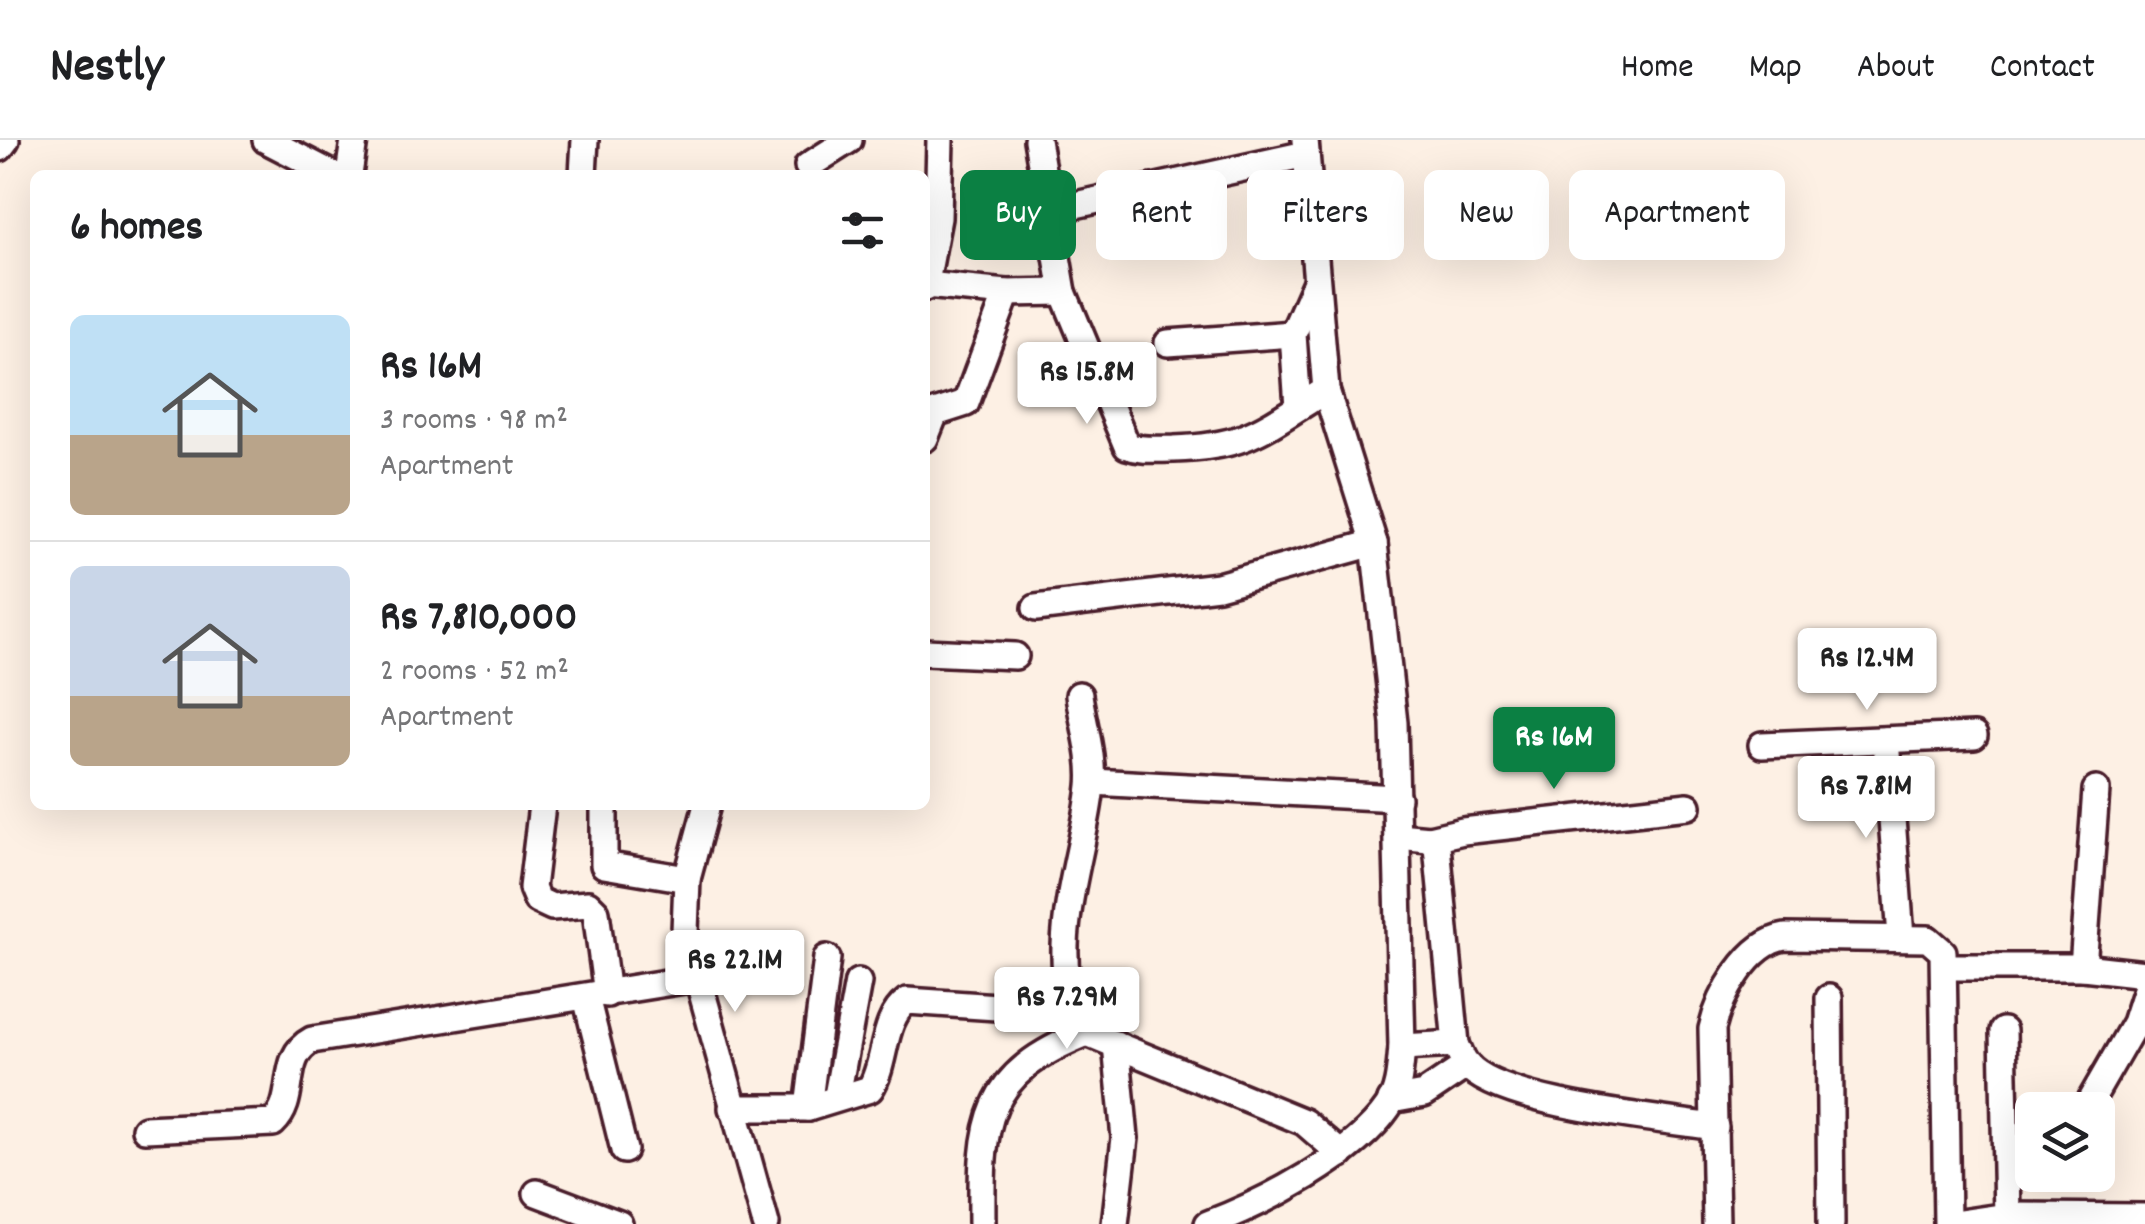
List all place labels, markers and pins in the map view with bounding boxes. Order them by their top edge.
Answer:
pin: Rs 15.8M [984,342,1190,427]
pin: Rs 12.4M [1764,628,1970,713]
pin: Rs 16M [1473,707,1635,792]
pin: Rs 7.81M [1763,756,1969,841]
pin: Rs 22.1M [632,930,838,1015]
pin: Rs 7.29M [964,967,1170,1052]

